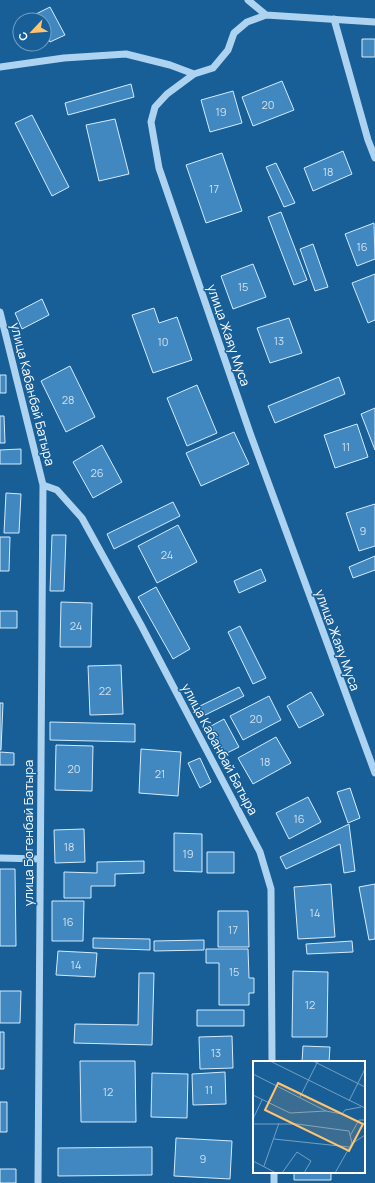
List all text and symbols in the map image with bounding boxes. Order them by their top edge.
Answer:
north arrow [12,12,52,52]
text: С [14,30,31,44]
house number: 20 [262,97,274,112]
house number: 19 [215,104,227,119]
house number: 18 [323,164,333,179]
house number: 17 [209,181,219,196]
house number: 16 [356,239,368,254]
house number: 15 [238,279,248,294]
street label: улица Жаяу Муса [203,282,255,388]
street label: улица Кабанбай Батыра [7,321,59,467]
house number: 13 [274,333,284,348]
house number: 10 [157,334,169,349]
house number: 28 [62,392,74,407]
house number: 11 [342,439,350,454]
house number: 26 [90,465,104,480]
house number: 9 [360,523,367,538]
house number: 24 [161,547,173,562]
street label: улица Жаяу Муса [311,587,365,693]
house number: 24 [70,618,82,633]
street label: улица Кабанбай Батыра [178,680,262,818]
house number: 22 [99,683,111,698]
house number: 20 [250,711,262,726]
house number: 18 [260,754,270,769]
street label: улица Богенбай Батыра [19,760,37,906]
house number: 20 [68,761,80,776]
house number: 21 [155,766,165,781]
house number: 16 [293,811,305,826]
house number: 18 [64,839,74,854]
house number: 19 [182,846,194,861]
house number: 14 [310,905,320,920]
house number: 16 [62,914,74,929]
house number: 17 [228,922,238,937]
house number: 14 [71,957,81,972]
house number: 15 [229,964,239,979]
house number: 12 [305,997,315,1012]
house number: 13 [211,1045,221,1060]
inset map [253,1061,365,1173]
house number: 11 [205,1082,213,1097]
house number: 12 [103,1084,113,1099]
house number: 9 [200,1151,207,1166]

